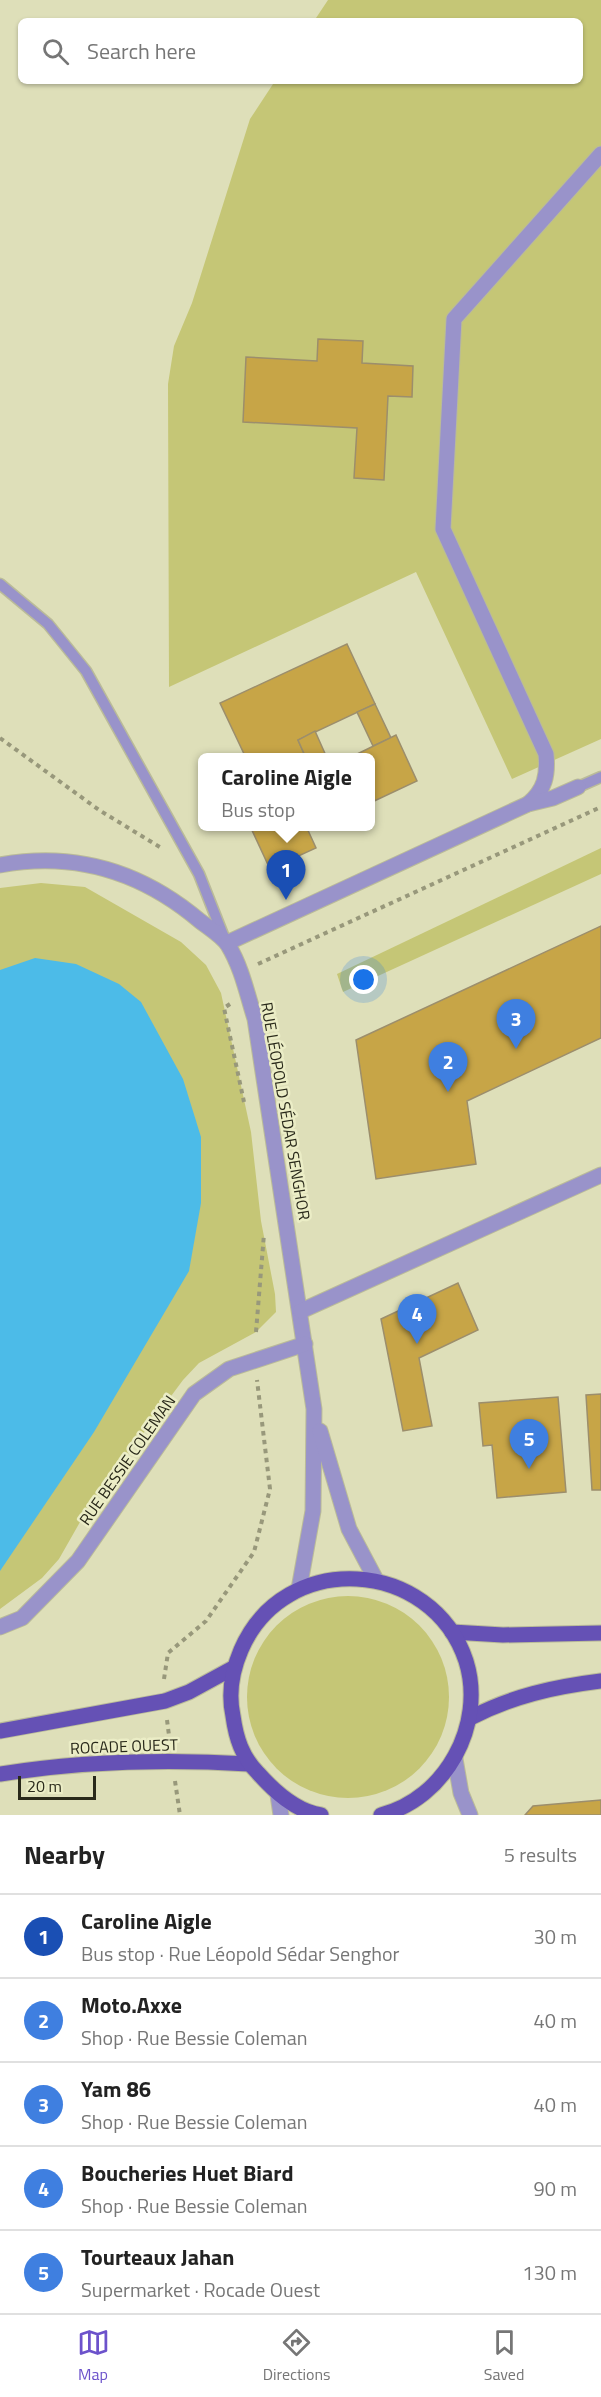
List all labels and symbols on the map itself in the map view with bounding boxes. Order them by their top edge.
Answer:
pin: 1 [266,850,306,900]
your location [349,965,378,994]
street label: RUE LÉOPOLD SÉDAR SENGHOR [255,1000,317,1222]
pin: 3 [496,1000,536,1049]
pin: 2 [428,1042,468,1092]
pin: 4 [398,1294,436,1344]
street label: RUE BESSIE COLEMAN [73,1390,181,1530]
pin: 5 [510,1420,548,1469]
street label: ROCADE OUEST [70,1732,179,1760]
scale bar [18,1773,96,1800]

